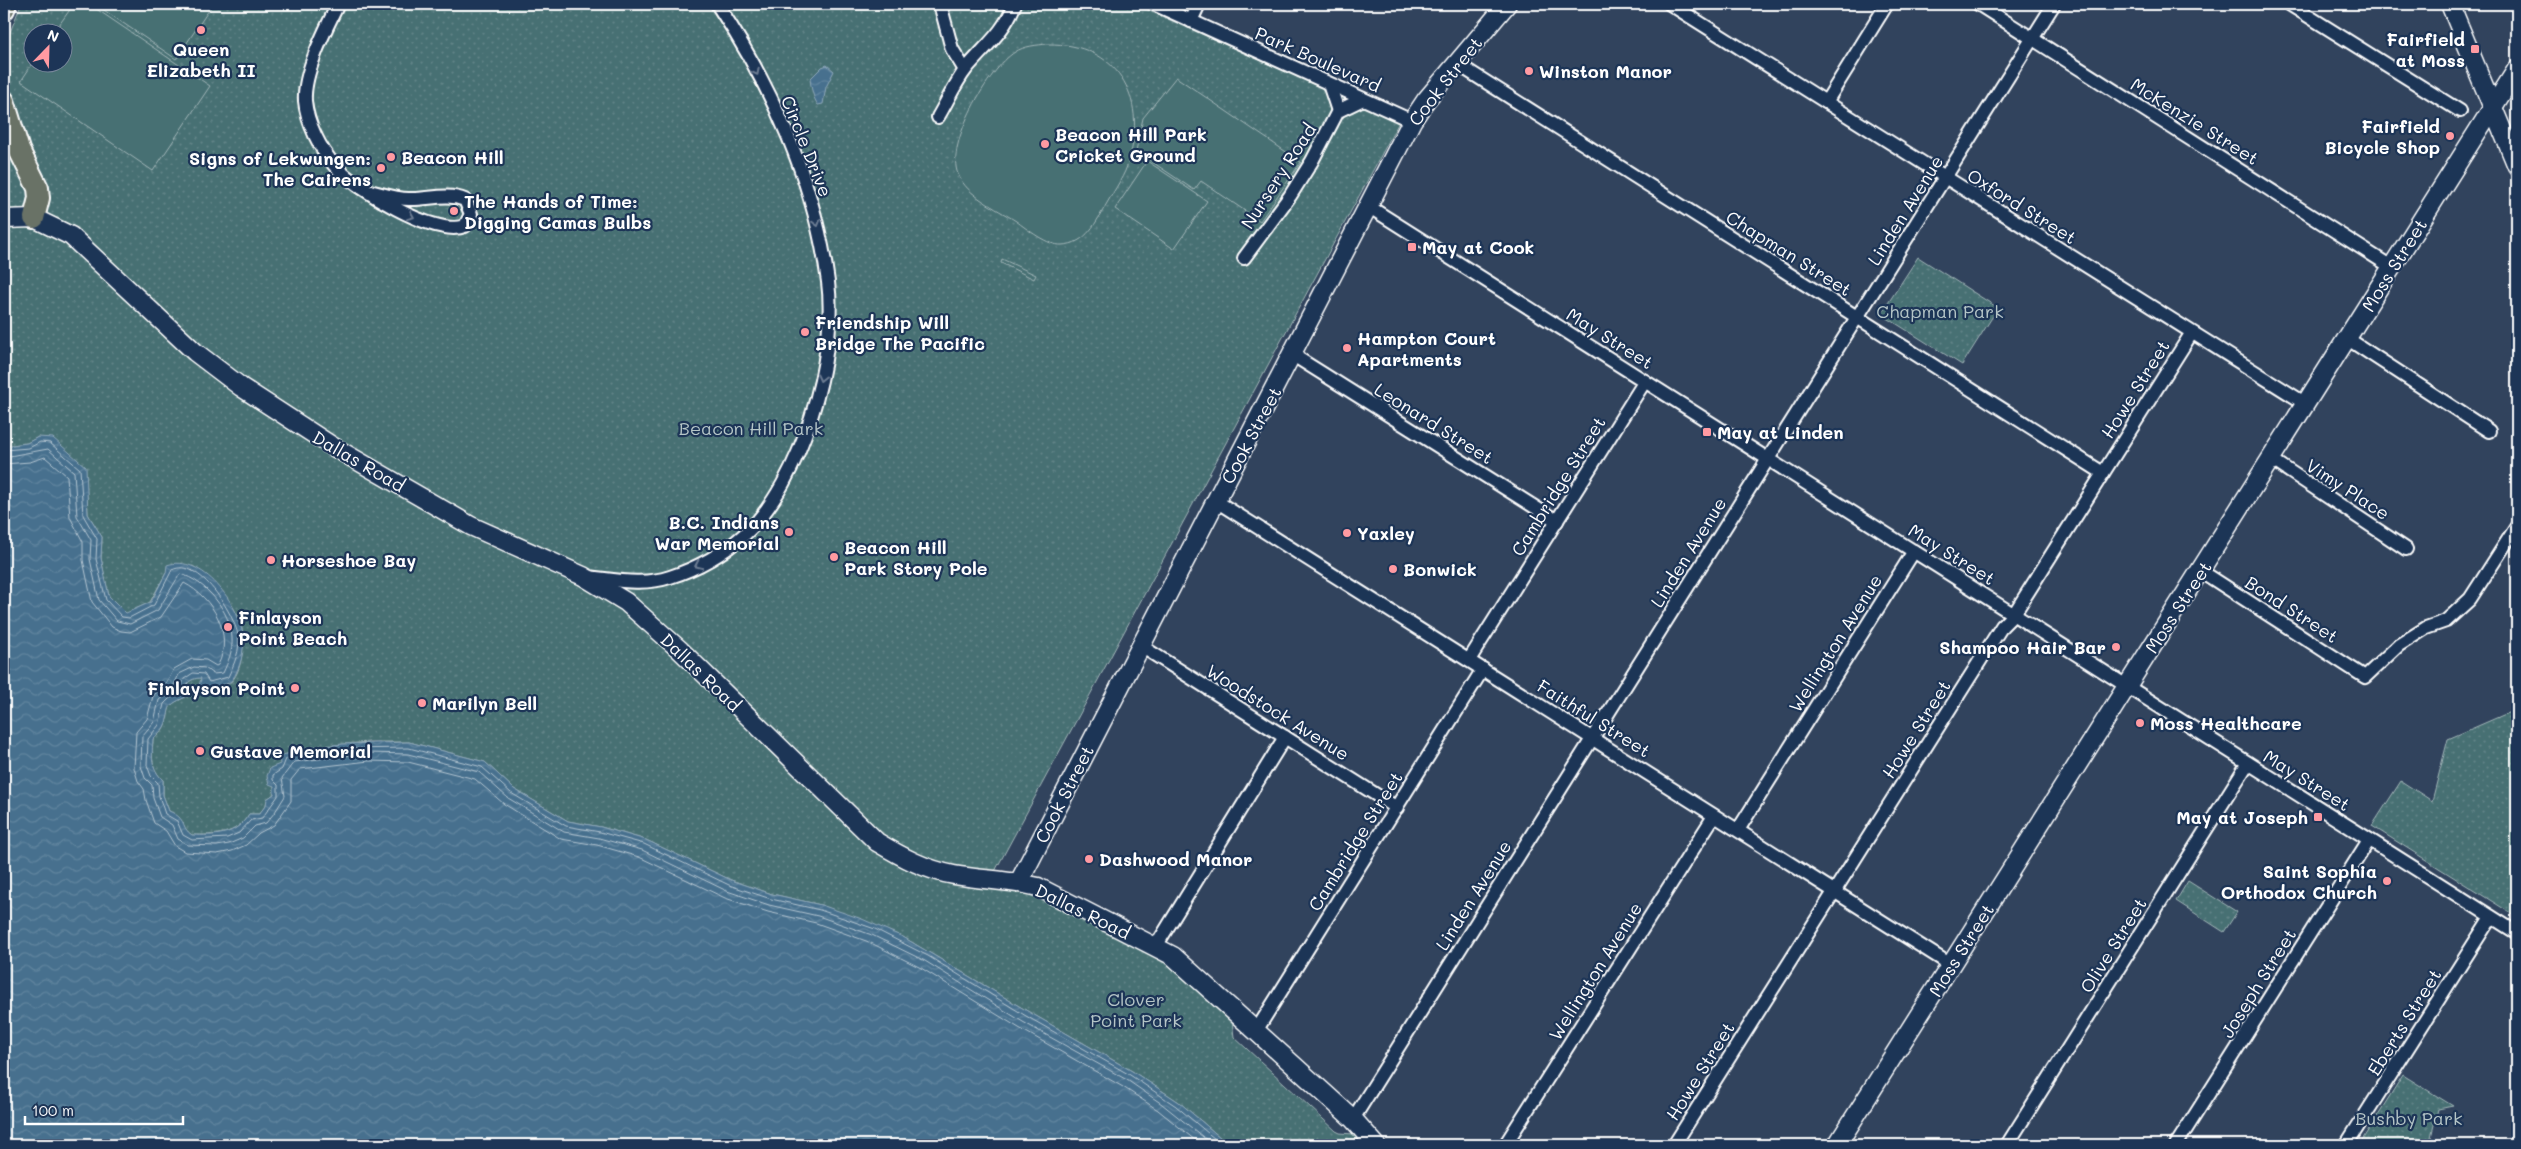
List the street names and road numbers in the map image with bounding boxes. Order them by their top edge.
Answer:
street label: Park Boulevard [1251,21,1385,97]
street label: Cook Street [1403,32,1487,130]
street label: McKenzie Street [2126,72,2264,170]
street label: Circle Drive [776,92,838,200]
street label: Nursery Road [1235,119,1321,233]
street label: Linden Avenue [1862,150,1948,270]
street label: Oxford Street [1963,163,2081,249]
street label: Chapman Street [1722,205,1856,301]
street label: Moss Street [2356,214,2432,316]
street label: May Street [1562,302,1658,374]
street label: Howe Street [2095,335,2175,443]
street label: Leonard Street [1370,377,1498,469]
street label: Cook Street [1215,382,1287,488]
street label: Cambridge Street [1505,412,1611,560]
street label: Dallas Road [308,425,410,497]
street label: Vimy Place [2302,453,2394,525]
street label: Linden Avenue [1645,492,1731,612]
street label: May Street [1904,518,2000,590]
street label: Moss Street [2139,556,2217,658]
street label: Wellington Avenue [1783,569,1887,717]
street label: Bond Street [2241,570,2343,648]
street label: Dallas Road [656,628,746,716]
street label: Woodstock Avenue [1202,658,1354,766]
street label: Faithful Street [1533,674,1655,762]
street label: Howe Street [1876,675,1956,783]
street label: Cook Street [1029,741,1099,847]
street label: May Street [2259,744,2355,816]
street label: Cambridge Street [1302,767,1408,915]
street label: Linden Avenue [1430,835,1516,955]
street label: Dallas Road [1031,878,1135,944]
street label: Olive Street [2074,893,2152,997]
street label: Wellington Avenue [1543,897,1647,1045]
street label: Moss Street [1923,899,1999,1001]
street label: Joseph Street [2215,924,2301,1042]
street label: Eberts Street [2362,964,2446,1080]
street label: Howe Street [1660,1017,1740,1125]

